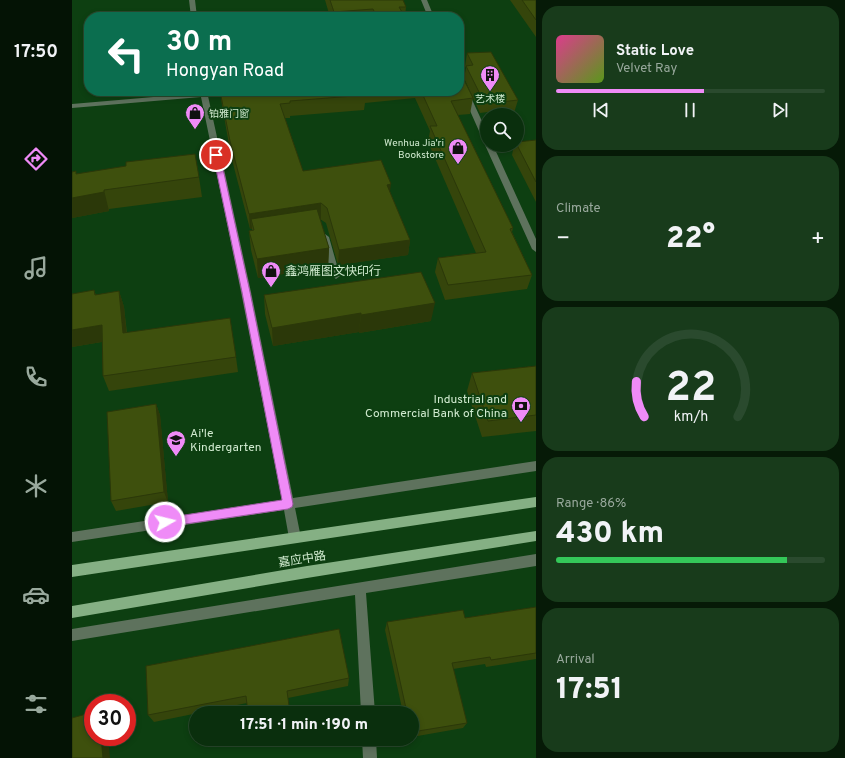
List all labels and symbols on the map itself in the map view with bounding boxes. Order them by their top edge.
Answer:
building icon: 艺术楼 [479,64,501,92]
place label: 艺术楼 [475,93,505,106]
shop icon: 铂雅门窗 [184,102,206,130]
place label: 铂雅门窗 [209,108,249,121]
place label: Wenhua Jia'ri Bookstore [384,137,444,162]
shop icon: Wenhua Jia'ri Bookstore [447,137,469,165]
pin [199,138,233,172]
shop icon: 鑫鸿雁图文快印行 [260,260,282,288]
place label: 鑫鸿雁图文快印行 [285,264,381,280]
place label: Industrial and Commercial Bank of China [365,392,507,422]
bank icon: Industrial and Commercial Bank of China [510,395,532,423]
place label: Ai'le Kindergarten [190,426,262,456]
school or university icon: Ai'le Kindergarten [165,429,187,457]
position arrow [144,501,186,543]
street label: 嘉应中路 [277,548,327,572]
speed limit sign: 30 [84,694,136,746]

